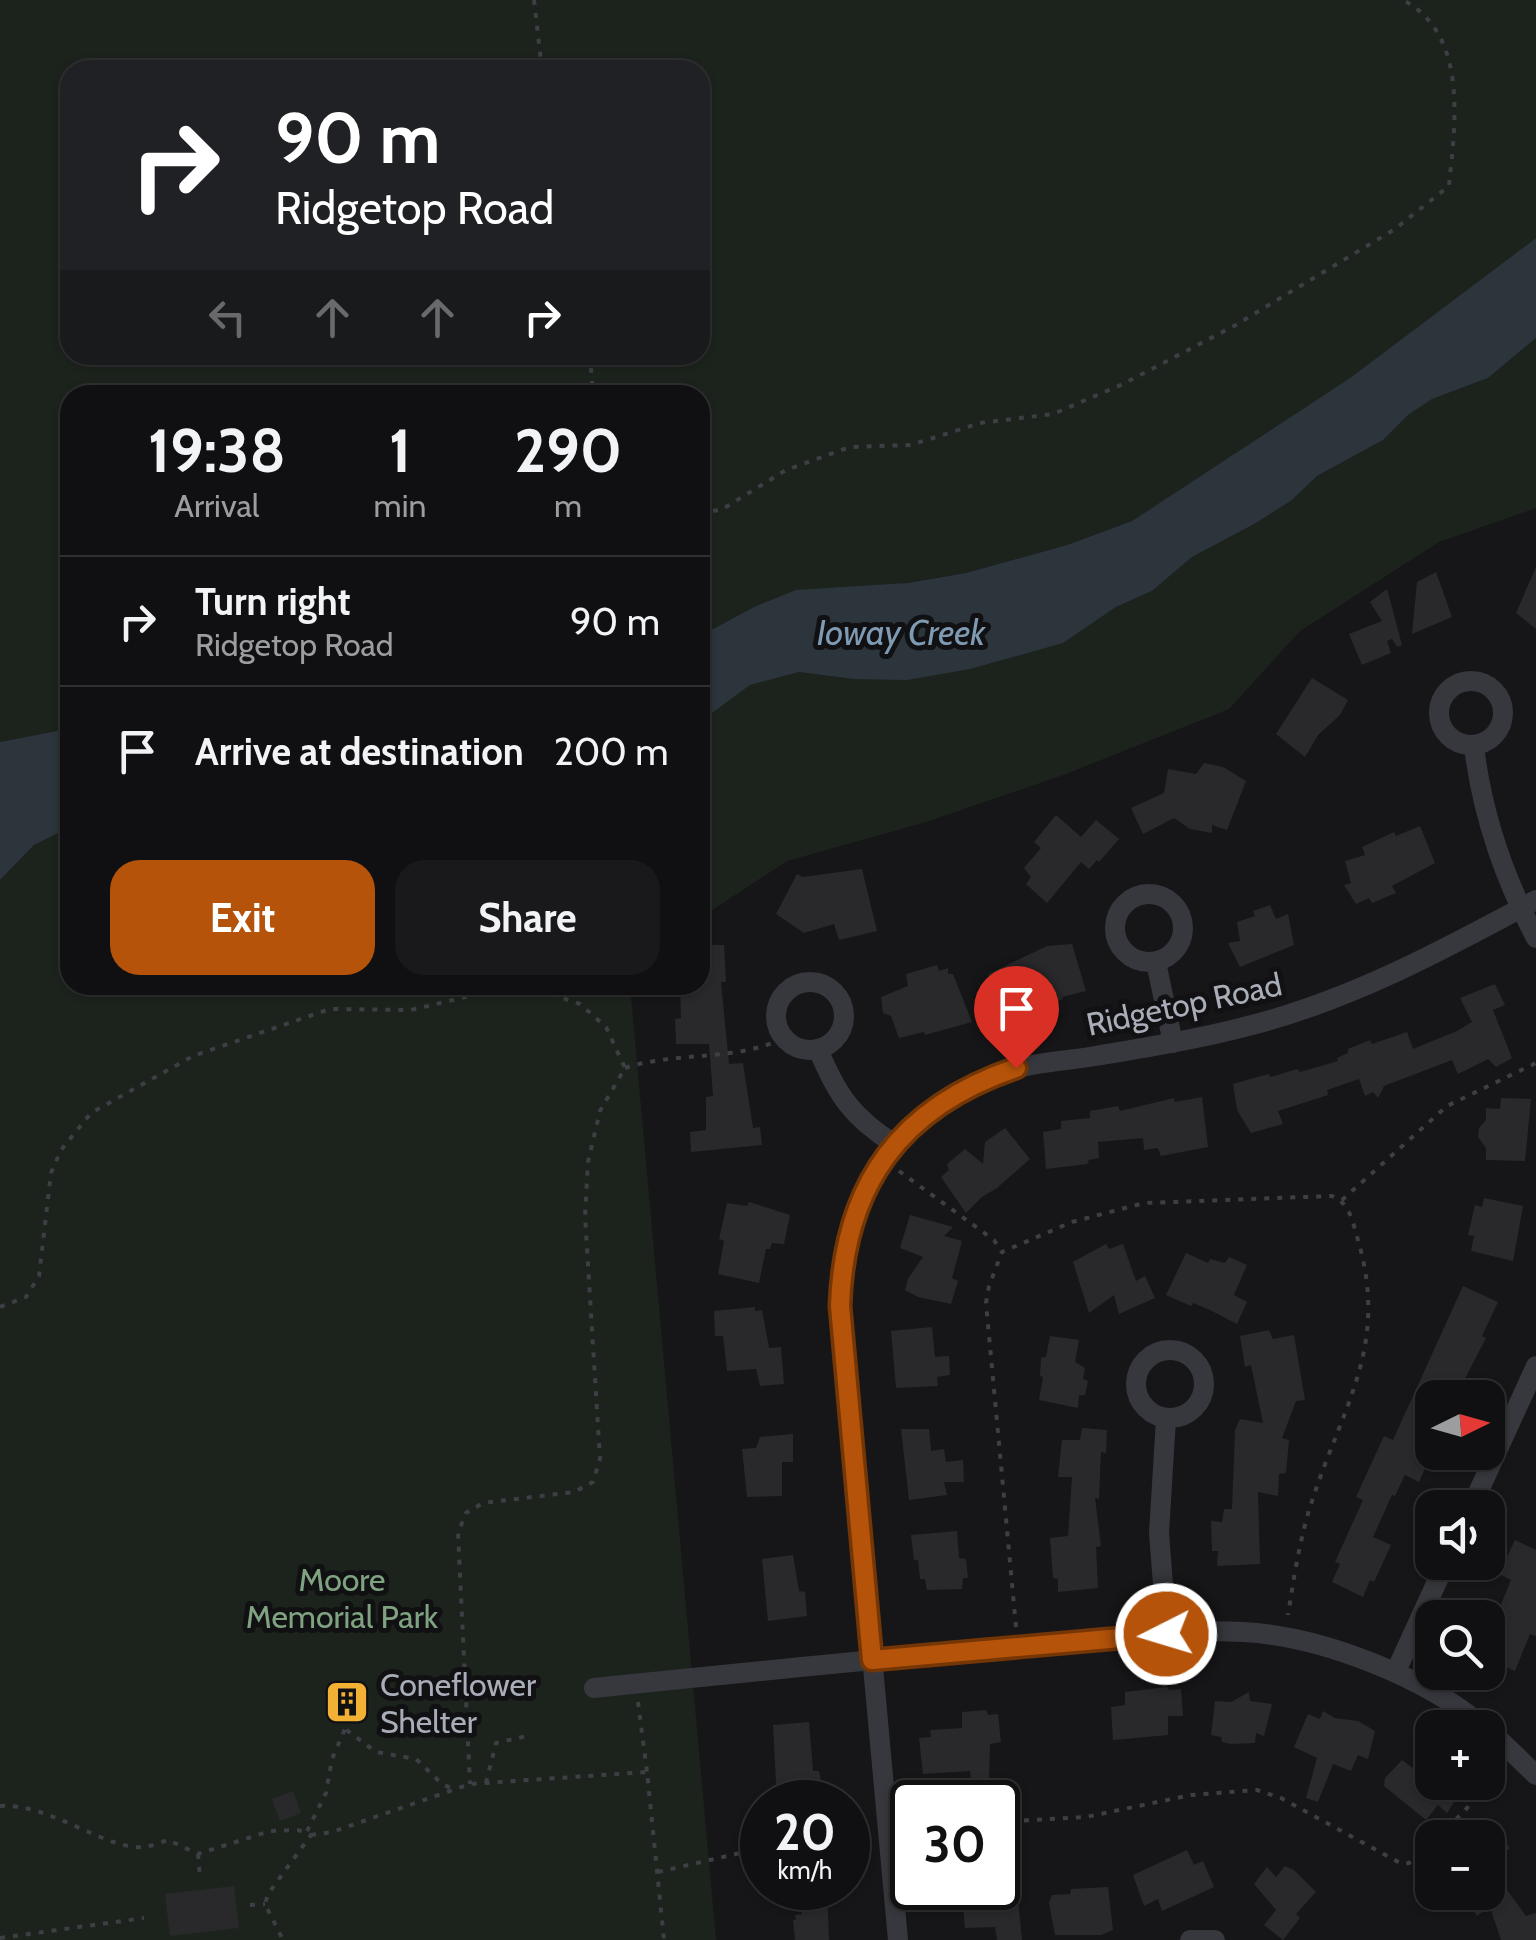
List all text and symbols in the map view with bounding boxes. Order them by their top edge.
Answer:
text: 90 m [275,95,440,181]
icon: right [110,100,240,230]
text: Ridgetop Road [275,181,554,235]
icon: left [200,290,255,345]
icon: ahead [305,290,360,345]
icon: ahead [410,290,465,345]
icon: right [515,290,570,345]
text: 19:38 [148,414,286,487]
text: 1 [389,414,411,487]
text: 290 [514,414,622,487]
text: Arrival [174,486,259,525]
text: min [374,486,426,525]
text: m [554,486,582,525]
text: Turn right [195,578,351,625]
icon: right [110,594,165,649]
text: 90 m [570,598,660,645]
water label: Ioway Creek [817,611,986,654]
text: Ridgetop Road [195,625,394,664]
icon: arrive [110,724,165,779]
text: Arrive at destination [195,728,524,775]
text: 200 m [554,728,669,775]
button: Exit [110,860,375,975]
button: Share [395,860,660,975]
street label: Ridgetop Road [1083,964,1285,1044]
pin [974,966,1059,1069]
icon: arrive [989,981,1044,1036]
north arrow [1415,1380,1505,1470]
map controls [1415,1380,1505,1910]
button: sound [1415,1490,1505,1580]
park label: Moore Memorial Park [246,1560,439,1636]
position arrow [1114,1582,1218,1686]
button: search [1415,1600,1505,1690]
place label: Coneflower Shelter [380,1665,537,1741]
building icon: Coneflower Shelter [324,1679,370,1725]
button: + [1415,1710,1505,1800]
speed limit sign: 30 [890,1780,1020,1910]
text: 20 [774,1802,836,1863]
button: − [1415,1820,1505,1910]
text: km/h [778,1855,832,1885]

